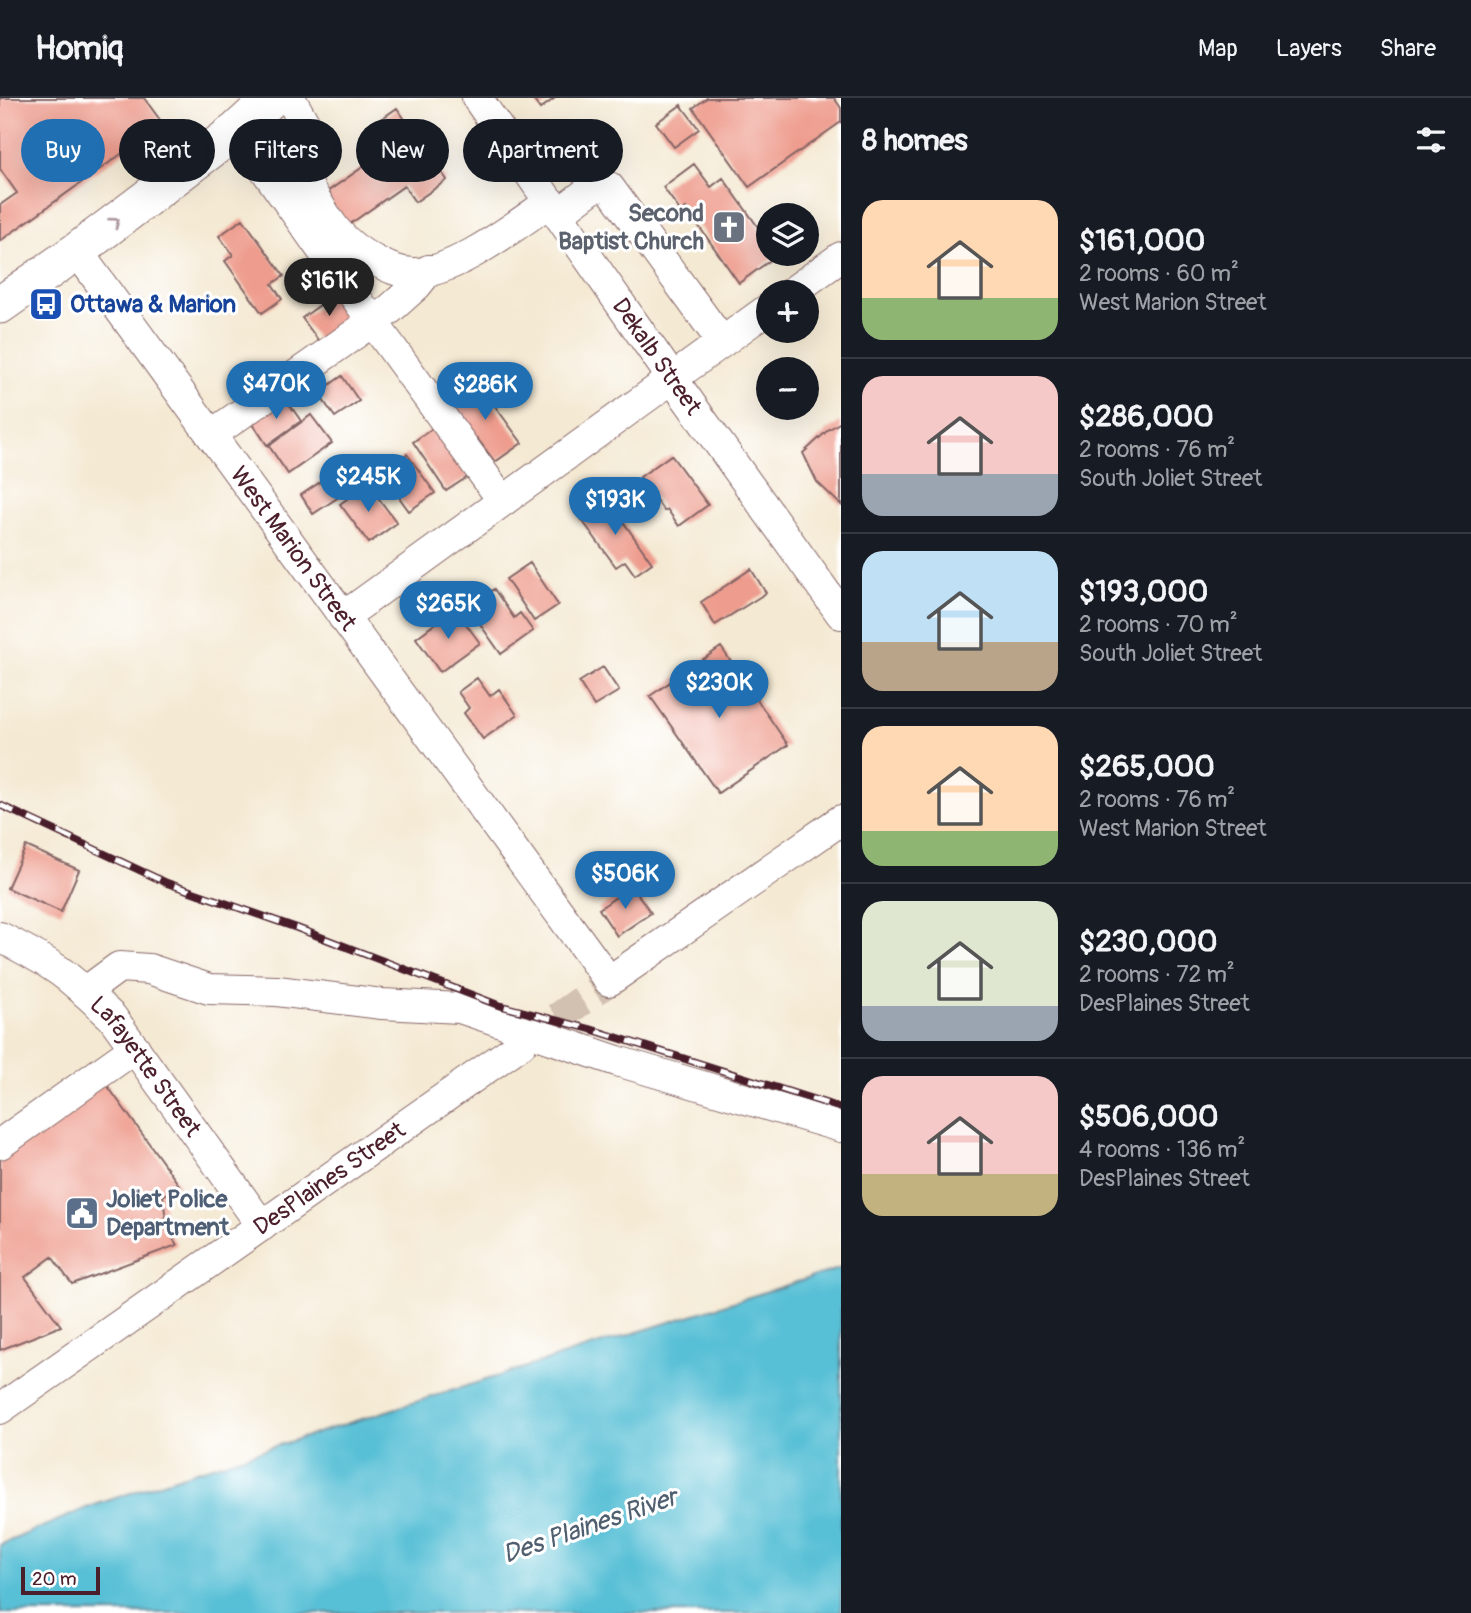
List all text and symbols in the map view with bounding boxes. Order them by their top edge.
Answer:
text: Homiq [35,28,123,69]
text: Map [1198,34,1238,63]
text: Layers [1276,34,1342,63]
text: Share [1380,34,1436,63]
chip: Buy [21,119,105,182]
chip: Rent [119,119,215,182]
chip: Filters [229,119,342,182]
chip: New [356,119,449,182]
chip: Apartment [463,119,623,182]
icon: filters [1412,121,1450,159]
text: 8 homes [862,122,968,159]
place label: Second Baptist Church [558,199,704,256]
map controls [756,203,819,420]
button: layers [756,203,819,266]
church icon: Second Baptist Church [710,208,748,246]
one-way arrow [107,217,120,230]
text: $161,000 [1079,222,1205,259]
icon: home [918,228,1002,312]
pin: $161K [280,258,378,318]
text: 2 rooms · 60 m² [1079,259,1239,288]
text: $161K [300,266,358,295]
button: + [756,280,819,343]
bus stop icon: Ottawa & Marion [27,285,65,323]
text: West Marion Street [1079,288,1267,317]
place label: Ottawa & Marion [70,290,236,319]
street label: Dekalb Street [606,292,708,421]
button: − [756,357,819,420]
pin: $470K [227,362,325,421]
pin: $286K [436,362,534,422]
text: $470K [242,369,310,398]
text: $286K [453,370,517,399]
text: $286,000 [1079,398,1214,435]
icon: home [918,404,1002,488]
text: 2 rooms · 76 m² [1079,435,1235,464]
pin: $245K [319,454,417,514]
street label: West Marion Street [224,461,363,636]
text: $245K [336,462,401,491]
text: South Joliet Street [1079,464,1262,493]
pin: $193K [566,478,664,537]
text: $193K [585,485,645,514]
text: $193,000 [1079,573,1208,610]
icon: home [918,579,1002,663]
pin: $265K [399,582,497,641]
text: $265K [415,589,481,618]
text: 2 rooms · 70 m² [1079,610,1238,639]
text: South Joliet Street [1079,639,1262,668]
pin: $230K [670,660,768,720]
text: $230K [685,668,753,697]
text: $265,000 [1079,748,1215,785]
icon: home [918,754,1002,838]
text: 2 rooms · 76 m² [1079,785,1235,814]
text: West Marion Street [1079,814,1267,843]
pin: $506K [576,852,674,911]
text: $506K [591,859,659,888]
text: $230,000 [1079,923,1217,960]
icon: home [918,929,1002,1013]
text: 2 rooms · 72 m² [1079,960,1235,989]
text: DesPlaines Street [1079,989,1250,1018]
street label: Lafayette Street [84,990,208,1142]
text: $506,000 [1079,1098,1219,1135]
icon: home [918,1104,1002,1188]
street label: DesPlaines Street [248,1115,411,1241]
text: 4 rooms · 136 m² [1079,1135,1245,1164]
text: DesPlaines Street [1079,1164,1250,1193]
place label: Joliet Police Department [106,1185,231,1242]
public building icon: Joliet Police Department [63,1194,101,1232]
water label: Des Plaines River [499,1480,685,1571]
scale bar [21,1564,100,1596]
text: 20 m [32,1567,77,1591]

